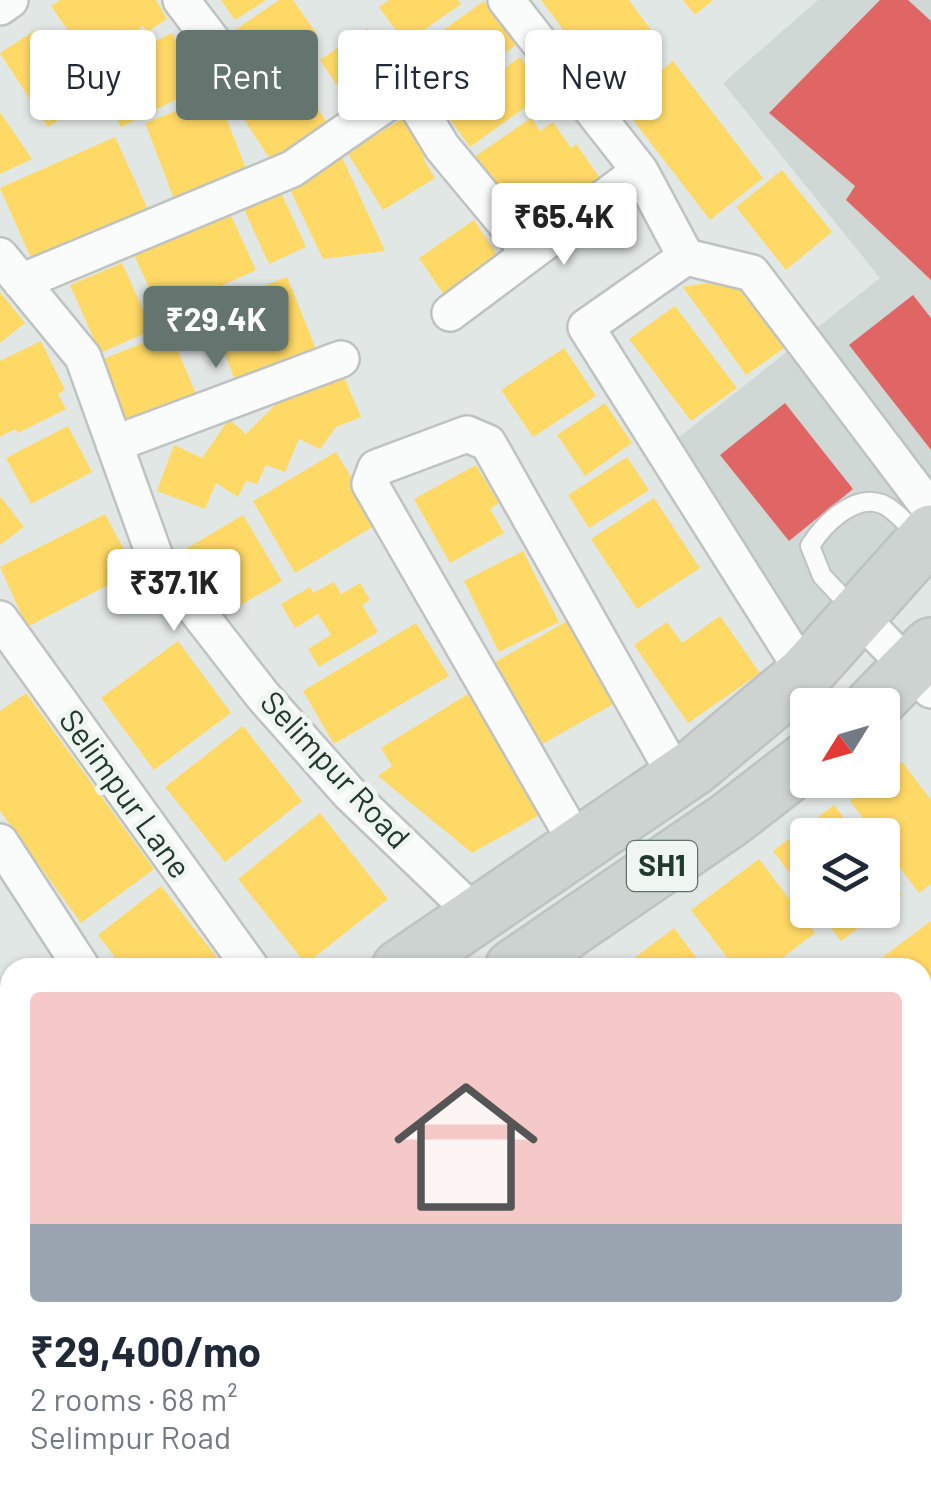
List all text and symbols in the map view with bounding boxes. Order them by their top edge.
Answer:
chip: Buy [30,30,156,120]
chip: Rent [176,30,318,120]
chip: Filters [338,30,505,120]
chip: New [525,30,662,120]
pin: ₹65.4K [483,183,645,268]
text: ₹65.4K [514,196,614,234]
pin: ₹29.4K [135,286,297,371]
text: ₹29.4K [165,299,267,337]
pin: ₹37.1K [93,549,255,634]
text: ₹37.1K [129,562,219,600]
street label: Selimpur Road [254,682,419,855]
north arrow [790,688,900,798]
map controls [790,688,900,928]
street label: Selimpur Lane [53,701,201,885]
button: layers [790,818,900,928]
road number: SH1 [627,841,697,891]
icon: home [376,1057,556,1237]
text: ₹29,400/mo [30,1325,261,1375]
text: 2 rooms · 68 m² [30,1379,238,1417]
text: Selimpur Road [30,1417,231,1455]

